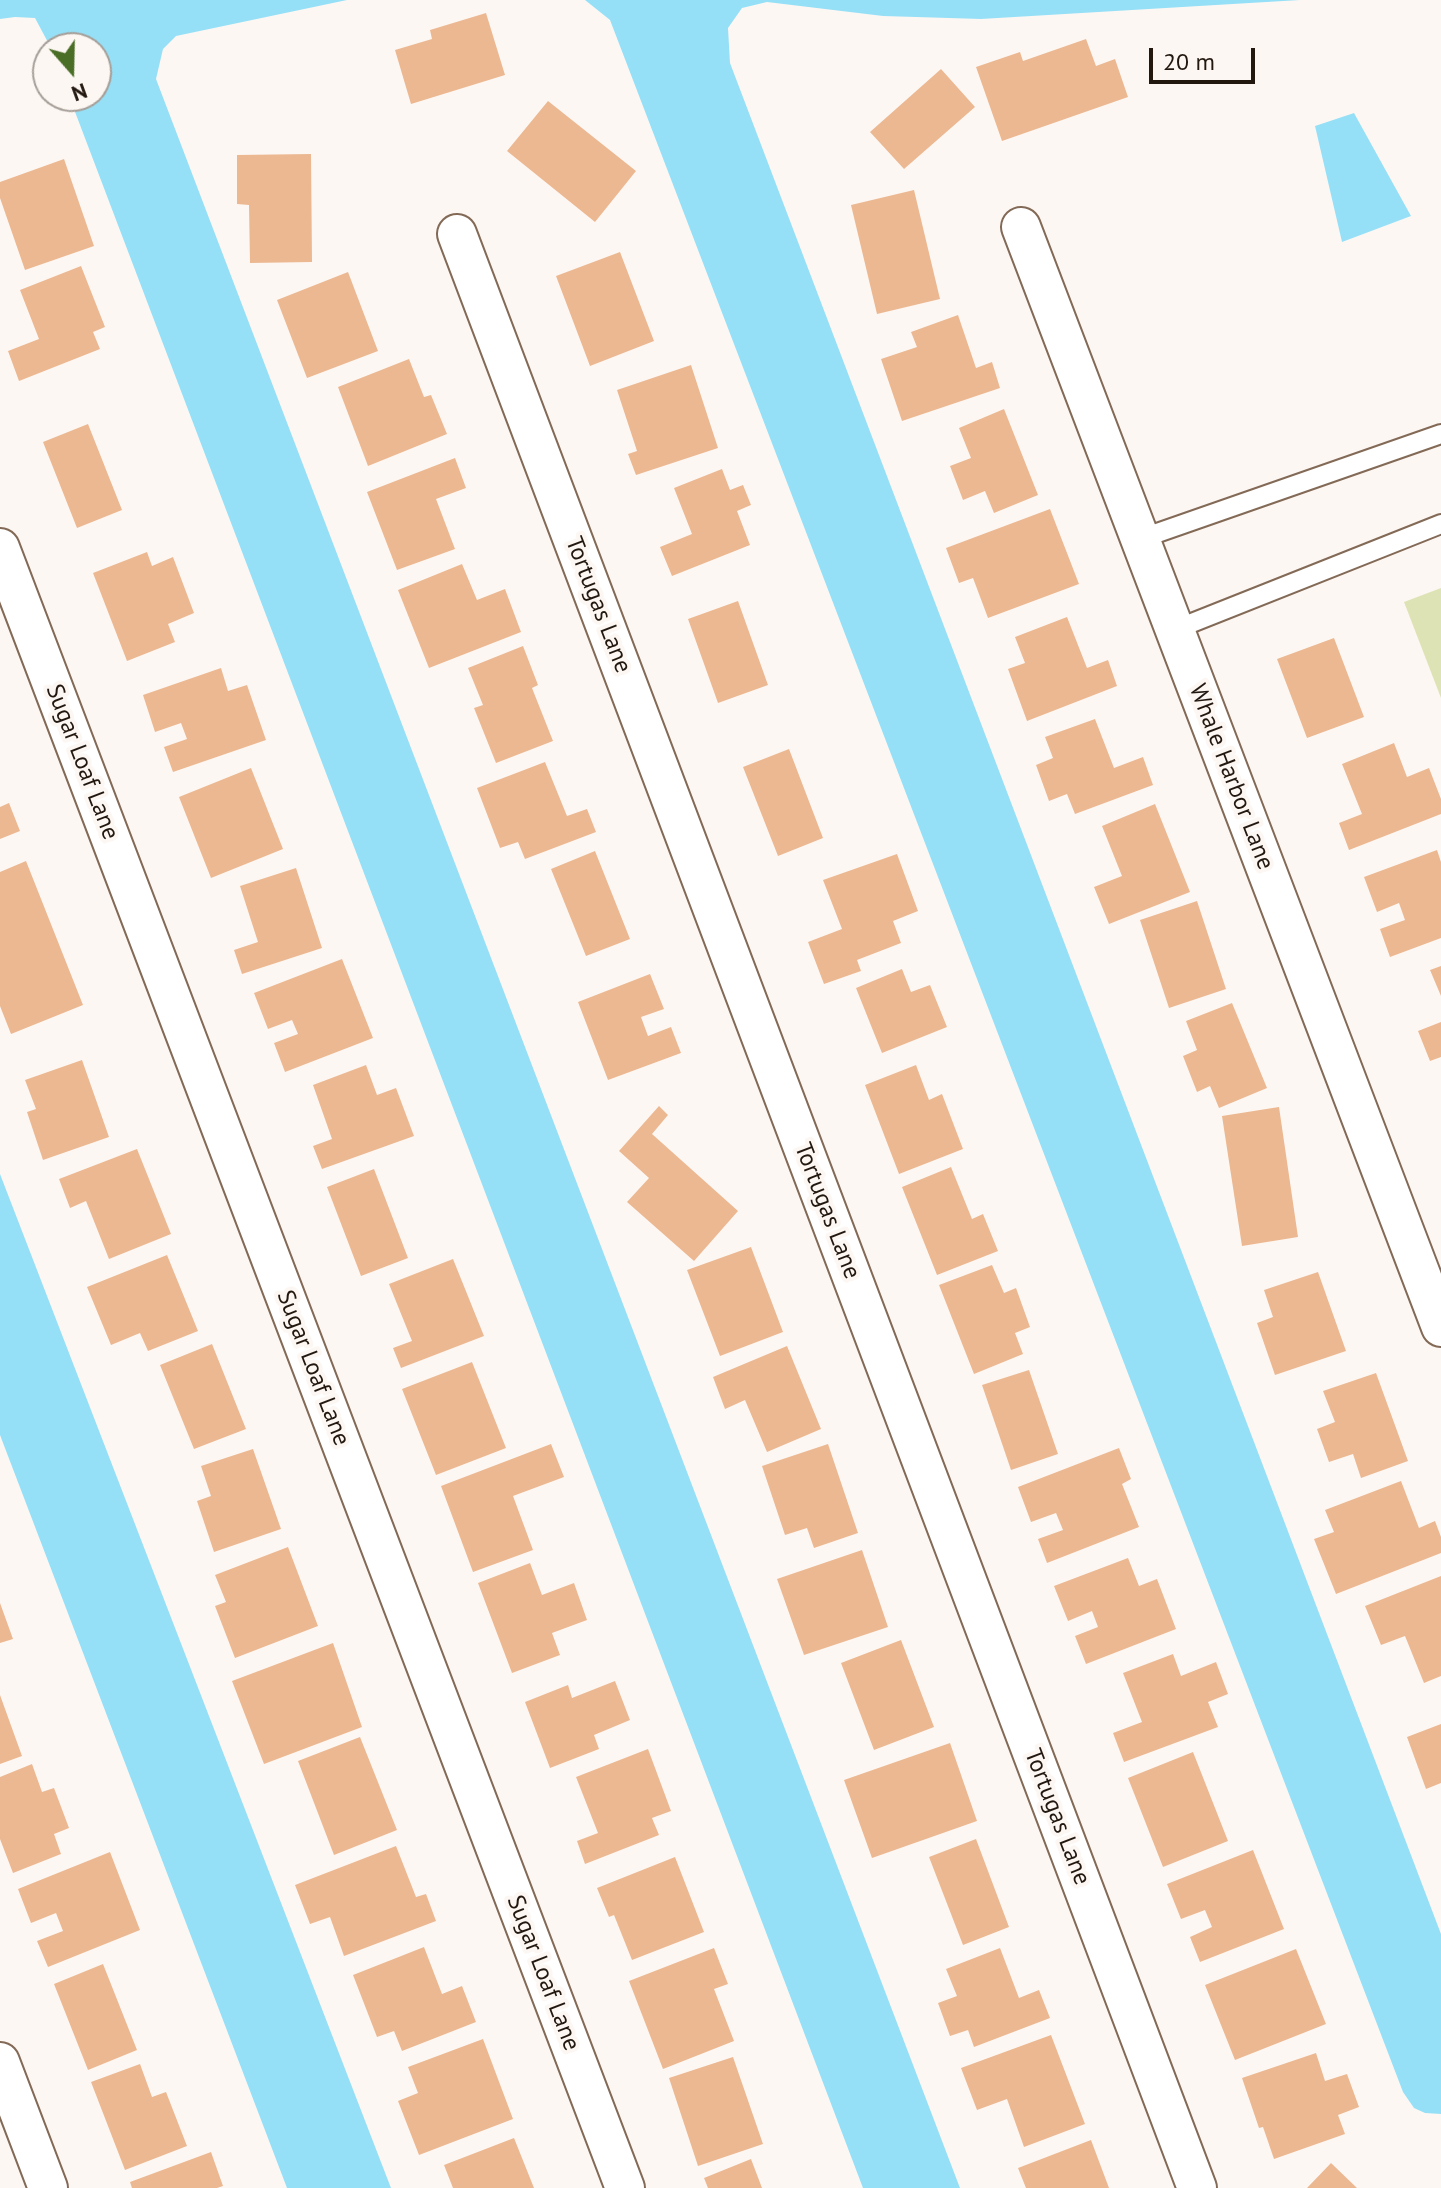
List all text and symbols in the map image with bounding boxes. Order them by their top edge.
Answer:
north arrow [32,32,112,112]
scale bar [1153,32,1259,82]
text: 20 m [1163,46,1215,77]
text: N [68,77,91,108]
street label: Tortugas Lane [559,533,637,677]
street label: Sugar Loaf Lane [39,680,125,844]
street label: Whale Harbor Lane [1182,680,1280,874]
street label: Tortugas Lane [788,1139,866,1283]
street label: Sugar Loaf Lane [270,1286,356,1450]
street label: Tortugas Lane [1018,1745,1096,1889]
street label: Sugar Loaf Lane [500,1891,586,2055]

